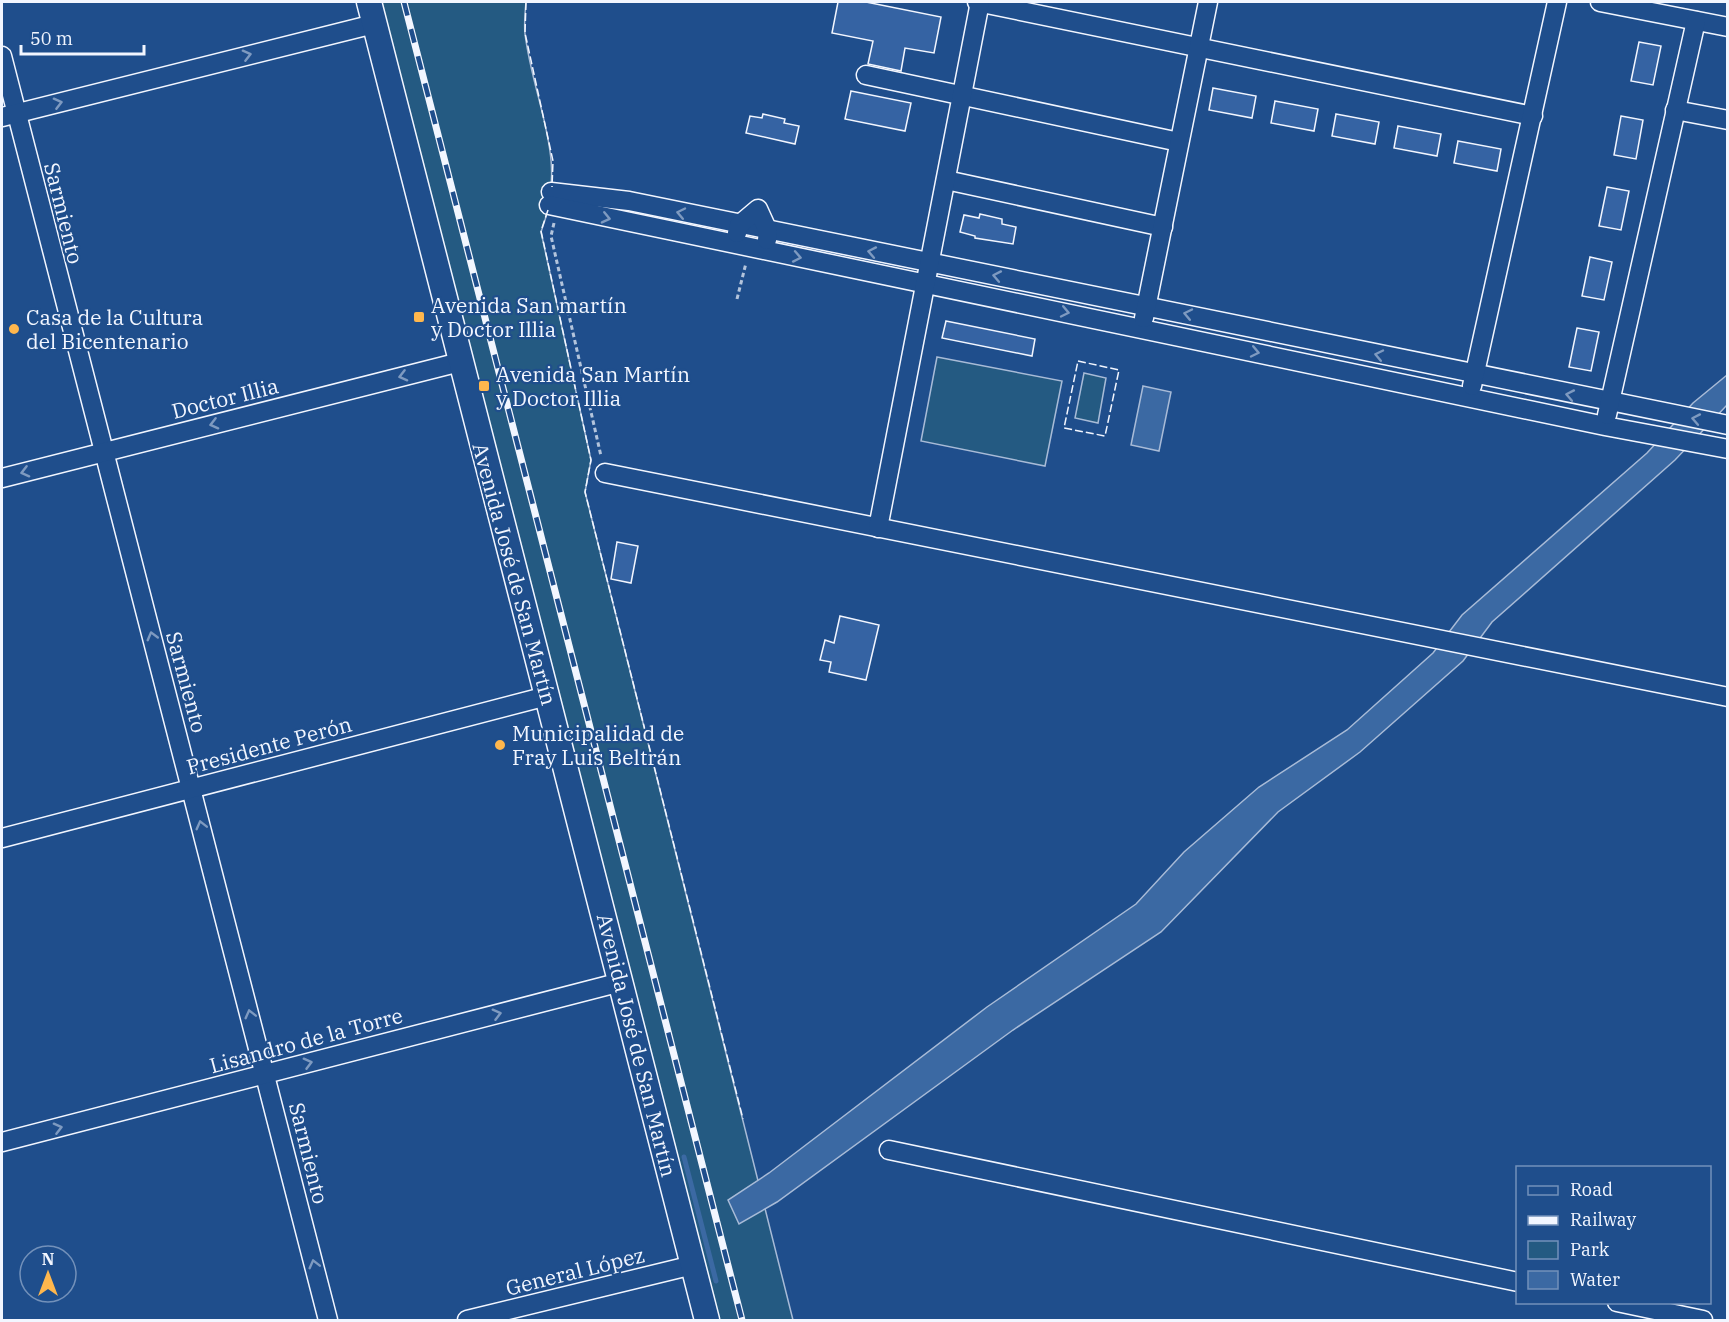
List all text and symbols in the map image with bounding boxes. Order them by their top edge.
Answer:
scale bar [21,18,144,56]
text: 50 m [30,27,73,50]
one-way arrow [242,50,252,63]
one-way arrow [53,97,63,110]
street label: Sarmiento [38,159,90,267]
one-way arrow [677,207,687,220]
one-way arrow [601,210,611,223]
one-way arrow [868,246,878,259]
one-way arrow [792,250,802,263]
one-way arrow [992,270,1002,283]
place label: Avenida San martín y Doctor Illia [431,291,627,343]
place label: Casa de la Cultura del Bicentenario [26,303,203,355]
one-way arrow [1059,305,1069,318]
one-way arrow [1184,309,1194,322]
marker: Avenida San martín y Doctor Illia [412,310,426,324]
marker: Casa de la Cultura del Bicentenario [7,322,21,336]
one-way arrow [1250,345,1260,358]
one-way arrow [1374,350,1384,363]
place label: Avenida San Martín y Doctor Illia [496,360,690,412]
one-way arrow [398,369,408,382]
street label: Doctor Illia [169,371,281,425]
marker: Avenida San Martín y Doctor Illia [477,379,491,393]
one-way arrow [1565,389,1575,402]
one-way arrow [1692,413,1702,426]
one-way arrow [209,417,219,430]
street label: Avenida José de San Martín [466,440,564,708]
one-way arrow [20,465,31,477]
street label: Sarmiento [160,628,214,736]
one-way arrow [146,632,159,642]
street label: Presidente Perón [183,709,355,781]
place label: Municipalidad de Fray Luis Beltrán [512,719,684,771]
marker: Municipalidad de Fray Luis Beltrán [493,738,507,752]
one-way arrow [196,820,208,831]
street label: Avenida José de San Martín [591,910,683,1180]
street label: Lisandro de la Torre [206,1001,406,1079]
one-way arrow [244,1009,257,1019]
one-way arrow [492,1009,502,1022]
one-way arrow [303,1058,313,1071]
street label: Sarmiento [283,1099,335,1207]
one-way arrow [53,1122,63,1135]
legend [1516,1166,1711,1304]
text: Road [1570,1178,1613,1201]
text: Railway [1570,1208,1636,1231]
text: Park [1570,1238,1610,1261]
street label: General López [503,1240,647,1302]
north arrow [18,1244,78,1304]
text: N [42,1249,54,1269]
one-way arrow [308,1259,321,1269]
text: Water [1570,1268,1620,1291]

